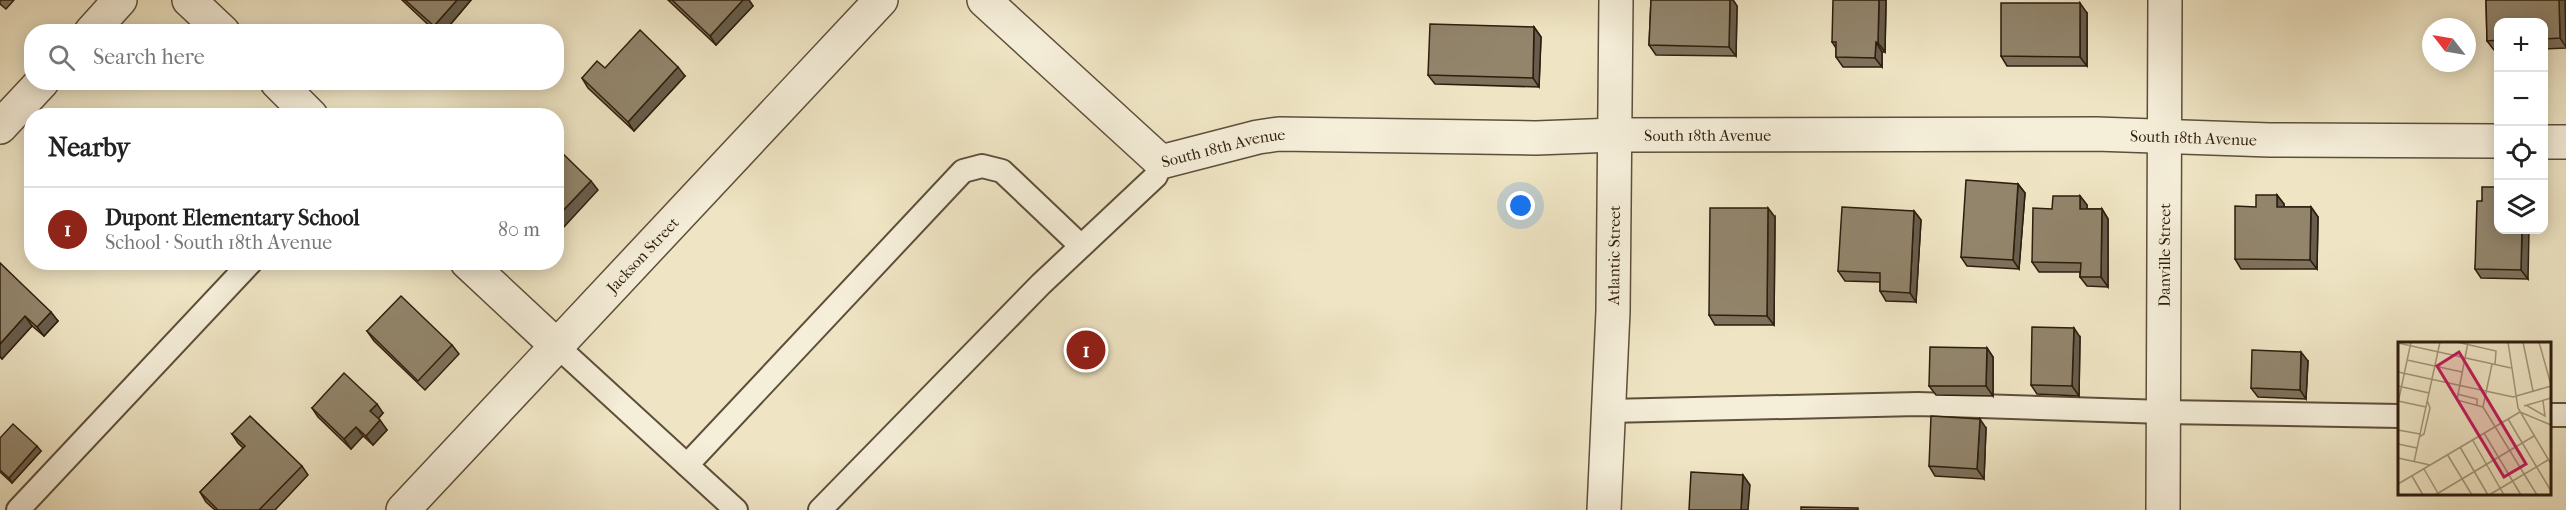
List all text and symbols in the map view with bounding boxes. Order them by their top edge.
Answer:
north arrow [2422,18,2476,72]
map controls [2494,18,2548,234]
button: + [2494,18,2548,72]
search box [24,24,564,90]
icon: search [45,41,78,74]
text: Search here [93,44,205,70]
button: − [2494,72,2548,126]
street label: South 18th Avenue [1159,124,1285,171]
street label: South 18th Avenue [1644,125,1771,144]
street label: South 18th Avenue [2130,126,2257,149]
button: locate [2494,126,2548,180]
text: Nearby [48,132,130,163]
button: layers [2494,180,2548,234]
your location [1506,191,1535,220]
street label: Danville Street [2154,203,2174,307]
text: Dupont Elementary School [105,205,360,231]
street label: Atlantic Street [1604,205,1624,306]
street label: Jackson Street [601,212,683,298]
text: 1 [64,218,71,241]
text: 80 m [498,218,540,241]
text: School · South 18th Avenue [105,231,332,254]
pin: 1 [1066,328,1106,372]
inset map [2398,342,2551,495]

